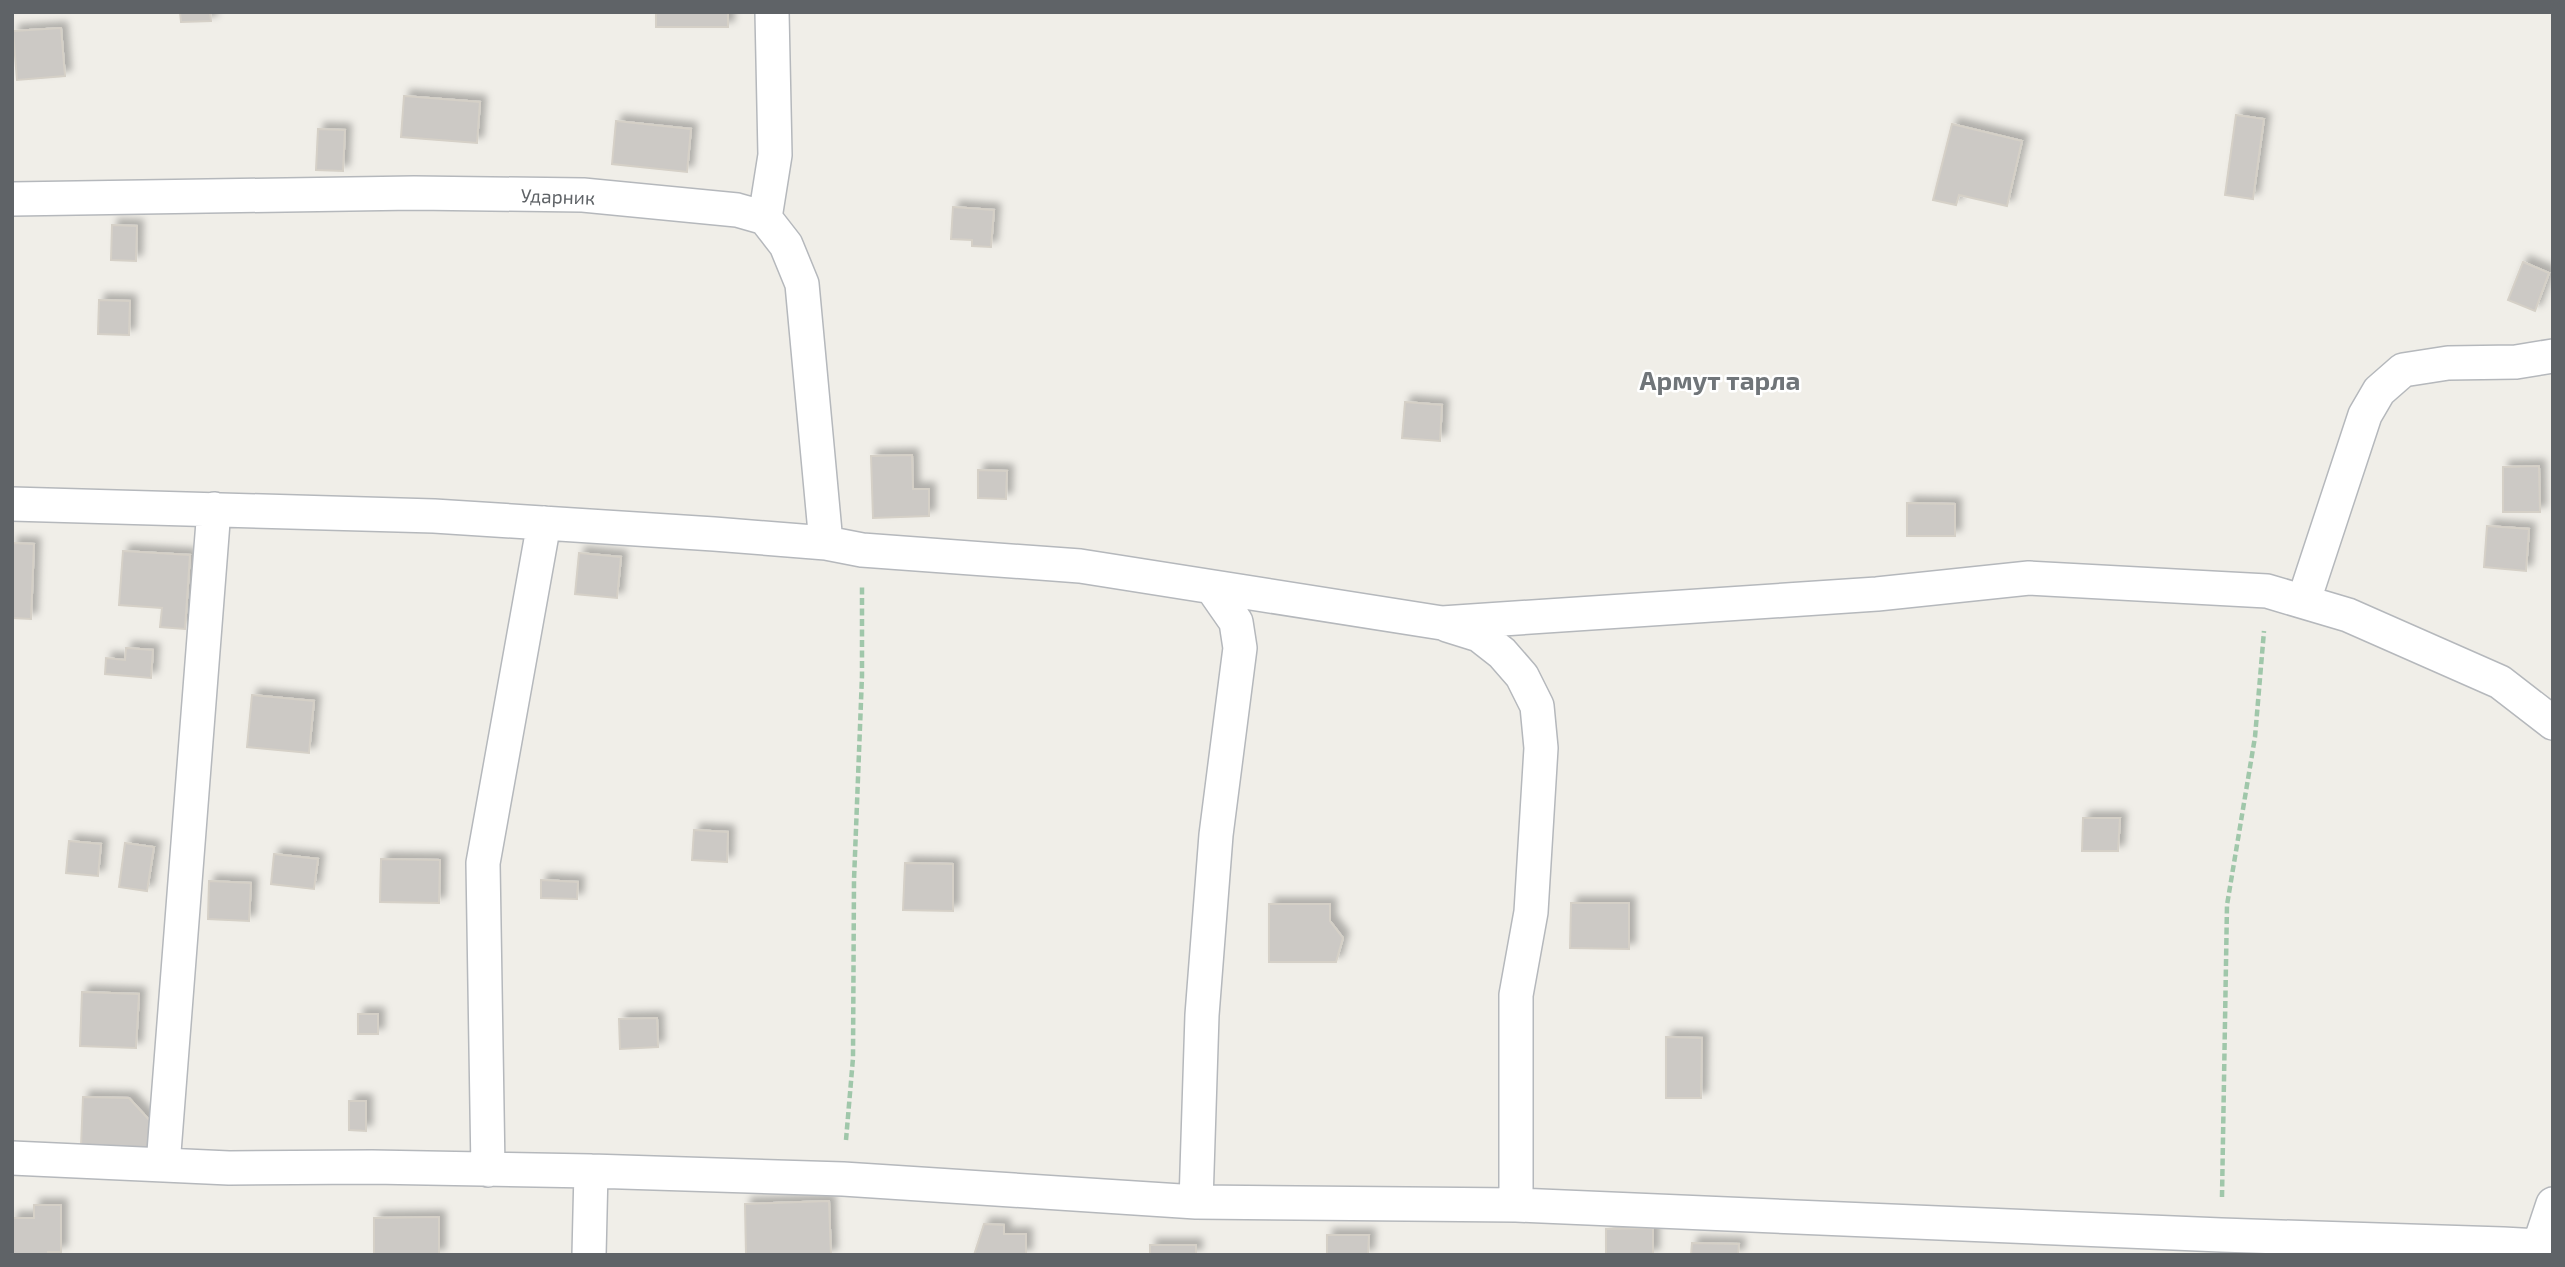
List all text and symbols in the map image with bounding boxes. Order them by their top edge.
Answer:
street label: Ударник [520,183,596,209]
district label: Армут тарла [1639,364,1801,395]

